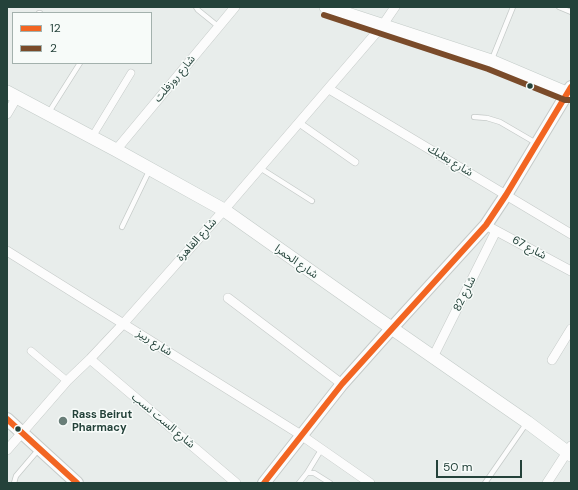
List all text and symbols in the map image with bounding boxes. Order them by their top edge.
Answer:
legend [12,12,152,64]
text: 12 [50,20,61,36]
text: 2 [50,40,57,56]
street label: شارع روزفلت [152,53,198,105]
unlabelled marker [525,81,535,91]
street label: شارع بعلبك [425,142,475,180]
street label: شارع القاهرة [174,216,220,264]
street label: شارع 67 [510,234,548,262]
street label: شارع الحمرا [272,242,320,282]
street label: شارع 82 [451,274,479,314]
street label: شارع ربيز [134,327,174,359]
street label: شارع الست نسب [129,391,197,451]
place label: Rass Beirut Pharmacy [72,408,132,434]
marker: Rass Beirut Pharmacy [57,415,69,427]
unlabelled marker [13,424,23,434]
scale bar [438,452,524,478]
text: 50 m [443,459,472,475]

